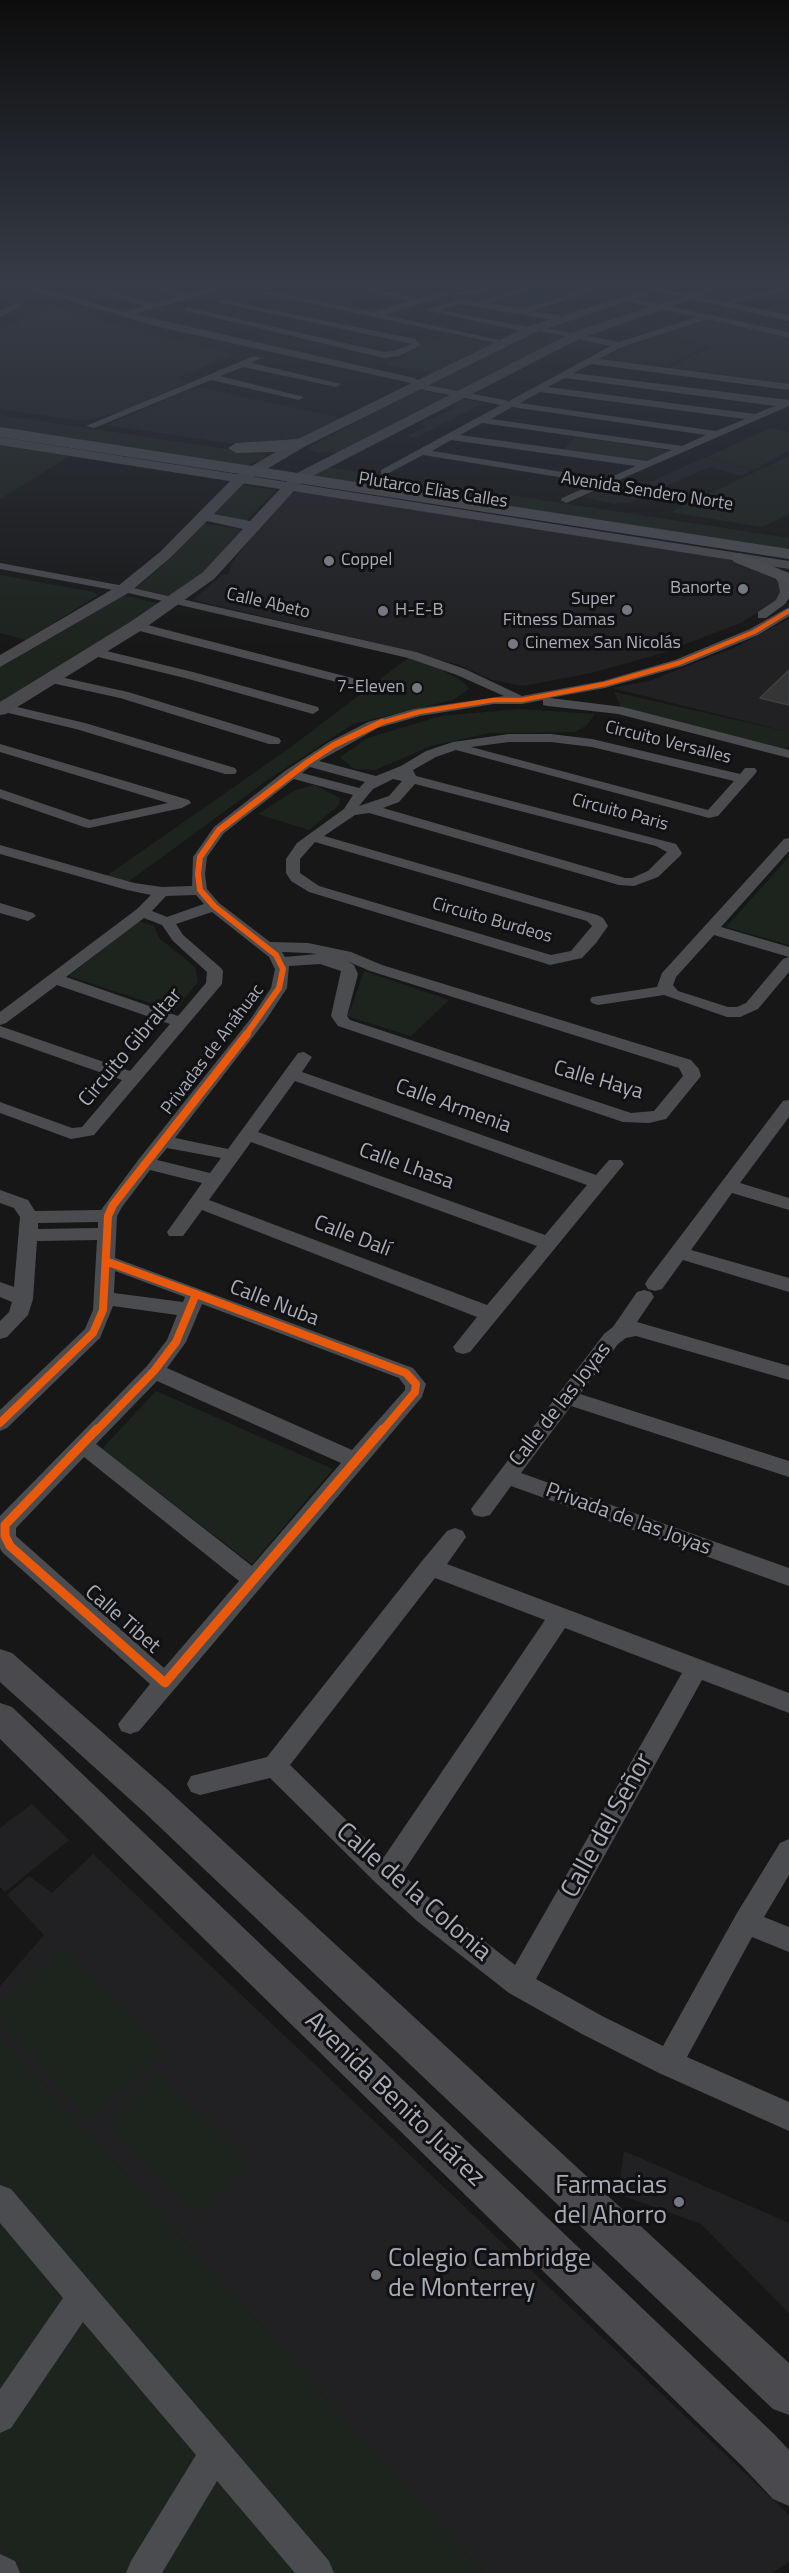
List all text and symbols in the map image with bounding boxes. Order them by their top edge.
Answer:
street label: Avenida Sendero Norte [559,468,735,516]
street label: Plutarco Elias Calles [357,469,509,513]
place label: Coppel [341,550,392,572]
marker: Coppel [322,554,336,568]
place label: Banorte [670,578,731,600]
marker: Banorte [736,582,750,596]
street label: Calle Abeto [224,584,312,624]
place label: Super Fitness Damas [503,589,615,632]
place label: H-E-B [395,600,444,622]
marker: Super Fitness Damas [620,603,634,617]
marker: H-E-B [376,604,390,618]
place label: Cinemex San Nicolás [525,633,681,655]
marker: Cinemex San Nicolás [506,637,520,651]
place label: 7-Eleven [337,677,405,699]
marker: 7-Eleven [410,681,424,695]
street label: Circuito Versalles [603,717,733,769]
street label: Circuito Paris [569,790,671,836]
street label: Circuito Burdeos [429,894,555,948]
street label: Privadas de Anáhuac [157,981,269,1119]
street label: Circuito Gibraltar [74,983,188,1113]
street label: Calle Haya [550,1056,646,1106]
street label: Calle Armenia [392,1074,514,1140]
street label: Calle Lhasa [355,1138,457,1196]
street label: Calle Dalí [310,1211,394,1263]
street label: Calle Nuba [226,1275,322,1333]
street label: Calle de las Joyas [505,1338,617,1472]
street label: Privada de las Joyas [542,1478,714,1562]
street label: Calle Tibet [79,1580,165,1660]
street label: Calle del Señor [555,1748,661,1904]
street label: Calle de la Colonia [329,1817,497,1969]
street label: Avenida Benito Juárez [298,2006,490,2194]
place label: Farmacias del Ahorro [554,2171,667,2232]
marker: Farmacias del Ahorro [672,2195,686,2209]
place label: Colegio Cambridge de Monterrey [388,2244,591,2306]
marker: Colegio Cambridge de Monterrey [369,2268,383,2282]

